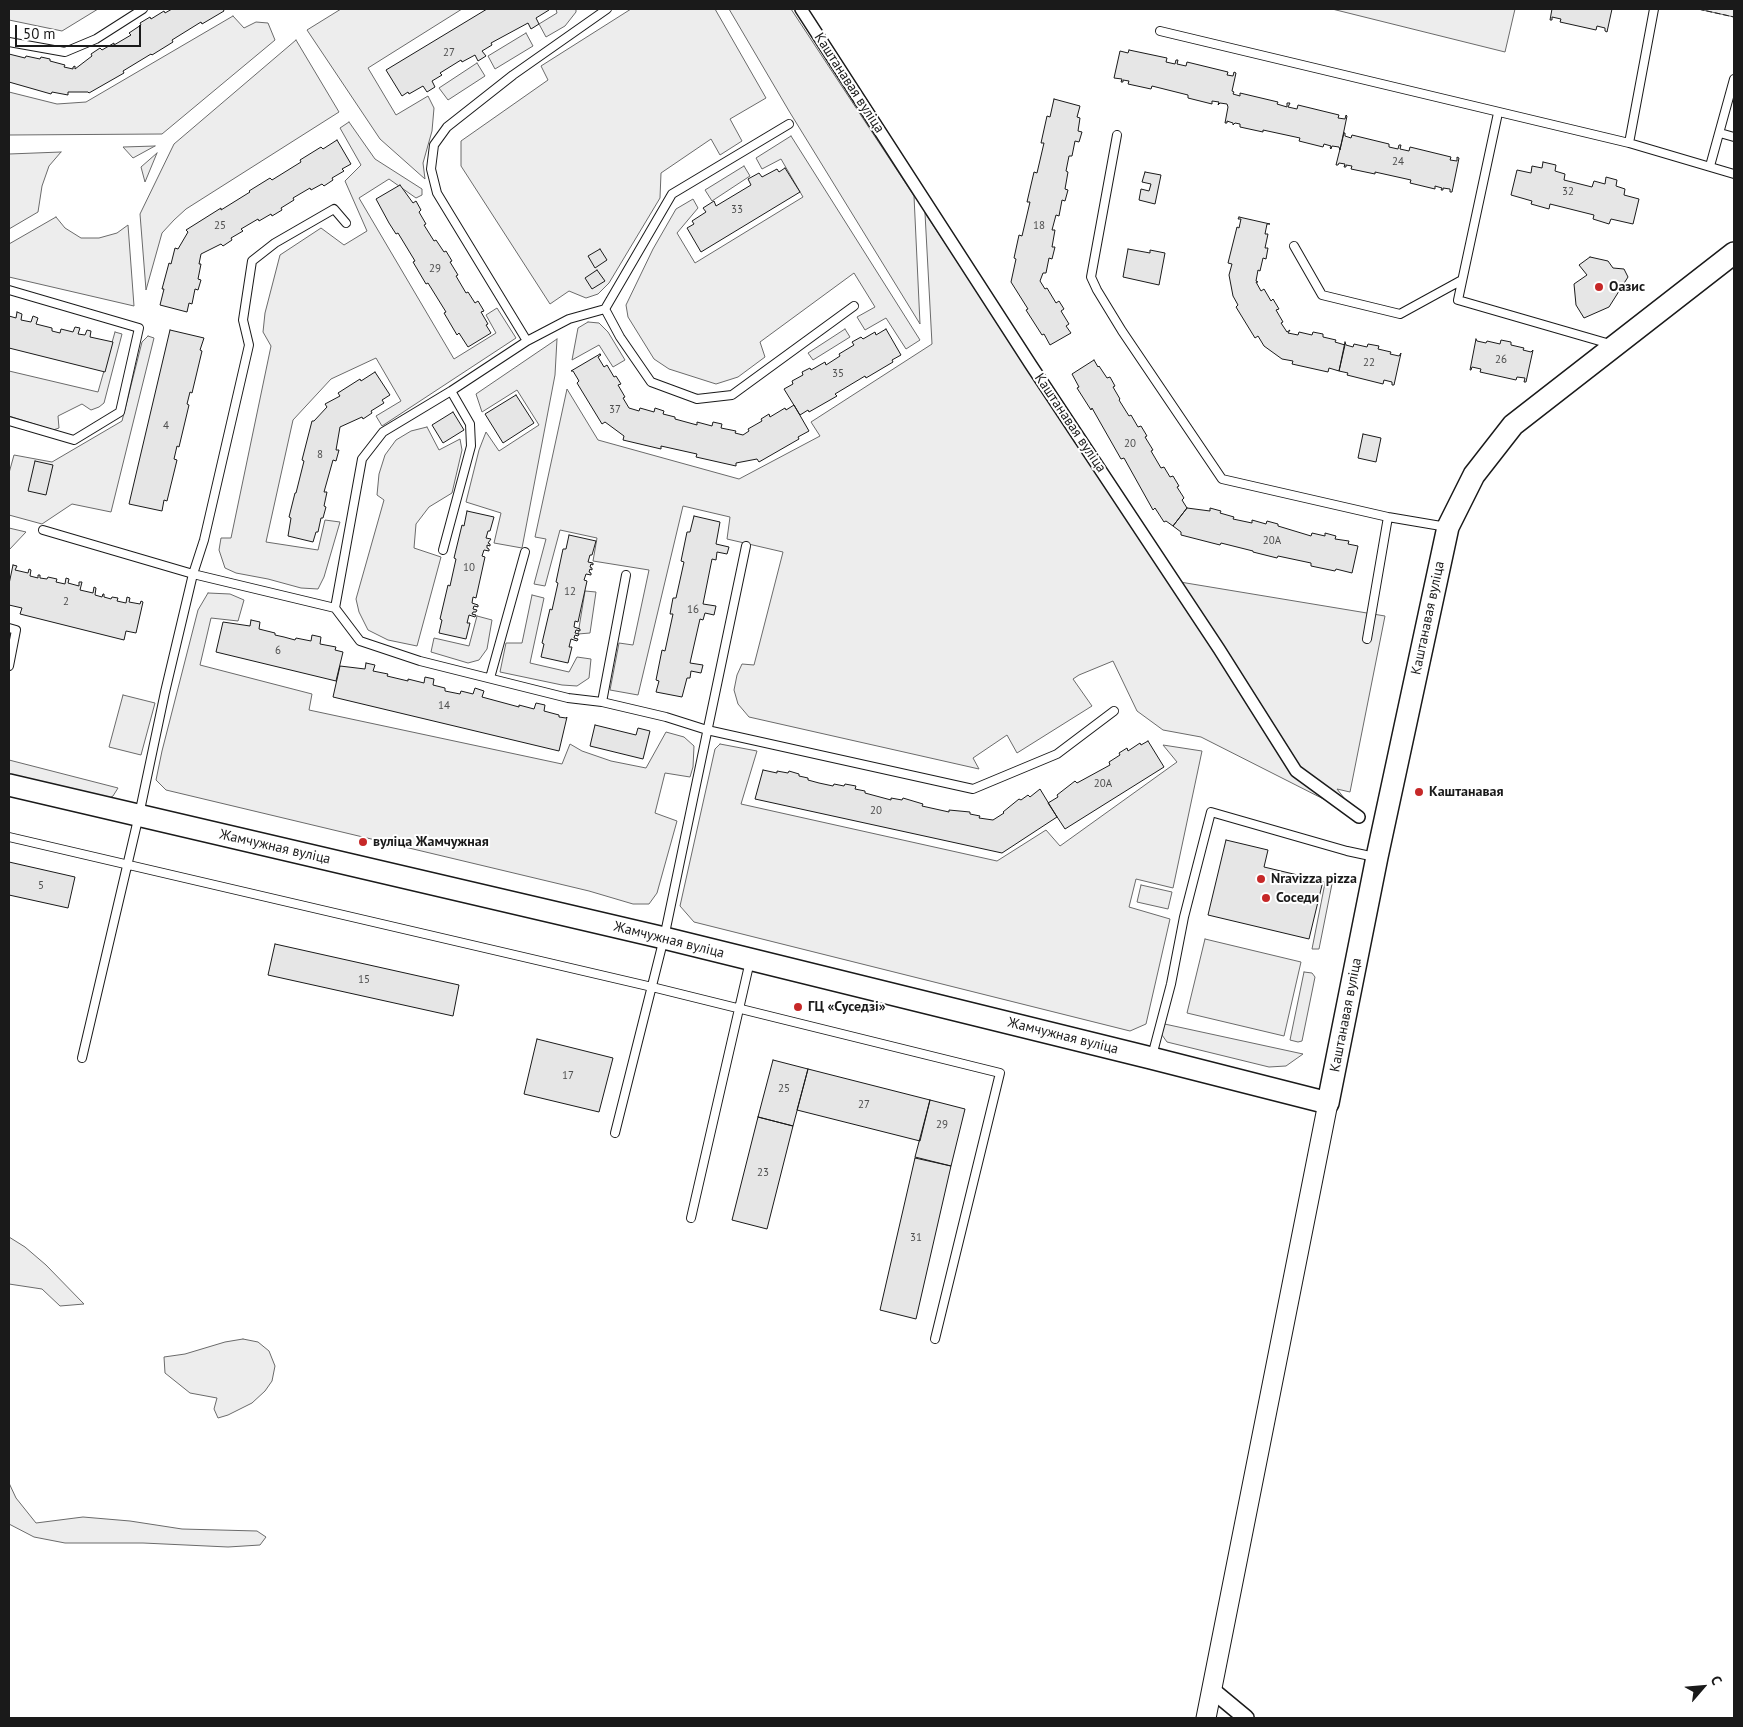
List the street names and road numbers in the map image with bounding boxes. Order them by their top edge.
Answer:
street label: Каштанавая вуліца [810,30,888,136]
street label: Каштанавая вуліца [1031,370,1109,476]
street label: Каштанавая вуліца [1408,560,1448,676]
street label: Жамчужная вуліца [218,826,332,868]
street label: Жамчужная вуліца [612,918,726,962]
street label: Каштанавая вуліца [1327,957,1365,1073]
street label: Жамчужная вуліца [1006,1014,1120,1058]

